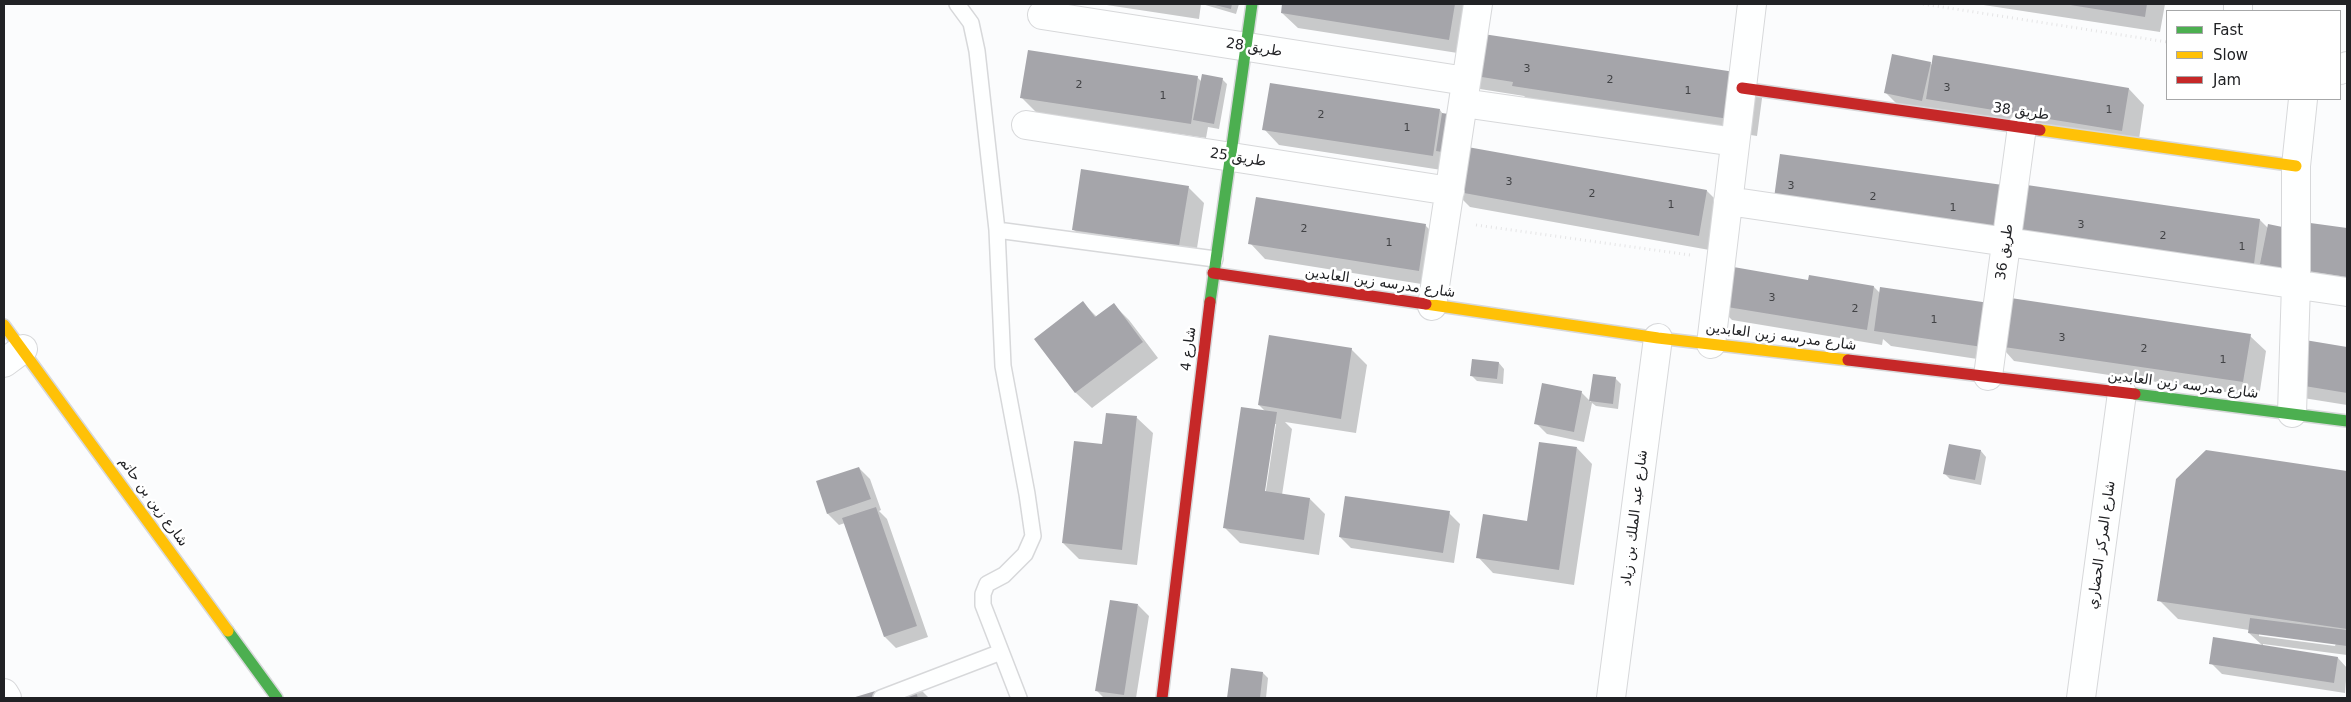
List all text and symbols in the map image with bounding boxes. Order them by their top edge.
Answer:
legend [2166,10,2341,100]
text: Fast [2213,21,2243,39]
street label: طريق 28 [1225,35,1283,61]
text: Slow [2213,46,2248,64]
house number: 3 [1524,62,1530,76]
text: Jam [2213,71,2241,89]
house number: 2 [1607,73,1613,87]
house number: 2 [1076,78,1082,92]
house number: 3 [1944,81,1950,95]
house number: 1 [1685,84,1691,98]
house number: 1 [1160,89,1166,103]
street label: طريق 38 [1992,100,2050,124]
house number: 1 [2106,103,2112,117]
house number: 2 [1318,108,1324,122]
house number: 1 [1404,121,1410,135]
street label: طريق 25 [1209,145,1267,171]
house number: 3 [1506,175,1512,189]
house number: 3 [1788,179,1794,193]
house number: 2 [1589,187,1595,201]
house number: 2 [1870,190,1876,204]
house number: 1 [1668,198,1674,212]
house number: 1 [1950,201,1956,215]
house number: 3 [2078,218,2084,232]
house number: 2 [1301,222,1307,236]
street label: طريق 36 [1993,223,2017,281]
house number: 2 [2160,229,2166,243]
house number: 1 [1386,236,1392,250]
house number: 1 [2239,240,2245,254]
street label: شارع مدرسه زين العابدين [1304,264,1456,302]
house number: 3 [1769,291,1775,305]
house number: 2 [1852,302,1858,316]
house number: 1 [1931,313,1937,327]
street label: شارع مدرسه زين العابدين [1705,319,1857,355]
street label: شارع 4 [1178,326,1200,372]
house number: 3 [2059,331,2065,345]
house number: 2 [2141,342,2147,356]
house number: 1 [2220,353,2226,367]
street label: شارع مدرسه زين العابدين [2107,367,2259,403]
street label: شارع عبد الملك بن زياد [1618,449,1652,587]
street label: شارع زين بن حاتم [115,454,191,550]
street label: شارع المركز الحضاري [2085,480,2119,610]

